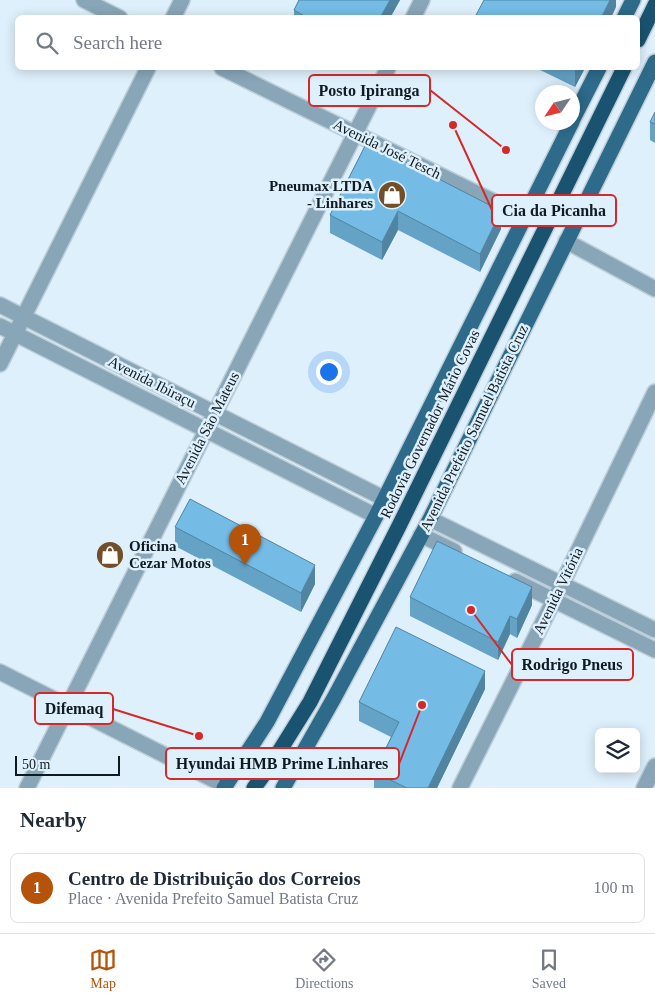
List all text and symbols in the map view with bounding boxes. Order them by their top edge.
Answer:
search box [15,15,640,70]
icon: search [33,29,61,57]
text: Search here [73,32,162,53]
callout: Posto Ipiranga [309,75,430,106]
text: Posto Ipiranga [319,82,419,100]
north arrow [535,85,580,130]
street label: Avenida José Tesch [331,116,444,182]
place label: Pneumax LTDA - Linhares [269,178,373,211]
shop icon: Pneumax LTDA - Linhares [377,180,407,210]
callout: Cia da Picanha [492,195,616,226]
text: Cia da Picanha [502,202,606,219]
street label: Avenida Prefeito Samuel Batista Cruz [417,322,531,534]
street label: Rodovia Governador Mário Covas [377,327,483,521]
street label: Avenida Ibiraçu [106,353,199,411]
your location [316,359,342,385]
street label: Avenida São Mateus [172,369,242,487]
pin: 1 [229,524,261,565]
place label: Oficina Cezar Motos [129,538,211,571]
shop icon: Oficina Cezar Motos [95,540,125,570]
street label: Avenida Vitória [530,545,586,637]
callout: Rodrigo Pneus [512,649,633,680]
text: Rodrigo Pneus [522,656,622,674]
callout: Difemaq [35,693,113,724]
text: Difemaq [45,700,103,718]
map controls [595,728,640,773]
button: layers [595,728,640,773]
callout: Hyundai HMB Prime Linhares [166,748,399,779]
scale bar [15,753,120,776]
text: Hyundai HMB Prime Linhares [176,755,388,773]
text: 50 m [22,757,50,772]
text: Nearby [20,808,87,832]
text: Centro de Distribuição dos Correios [68,868,361,889]
text: 1 [33,879,41,896]
text: 100 m [594,879,634,896]
text: Place · Avenida Prefeito Samuel Batista Cruz [68,890,358,907]
tab: Map [89,946,117,992]
tab: Directions [295,946,354,992]
tab: Saved [532,946,566,992]

